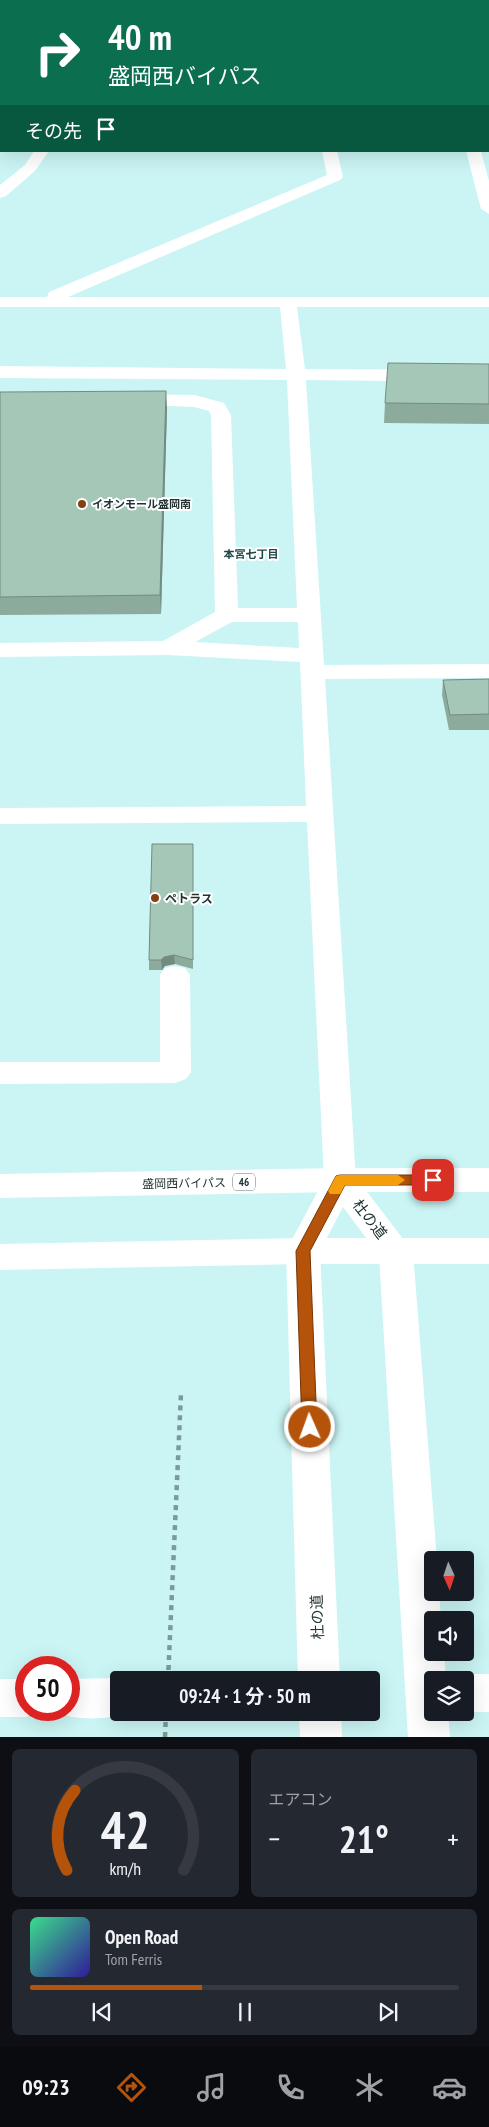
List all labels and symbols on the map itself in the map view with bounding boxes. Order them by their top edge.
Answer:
place label: イオンモール盛岡南 [92,497,191,511]
marker: イオンモール盛岡南 [76,498,88,510]
district label: 本宮七丁目 [224,547,279,561]
place label: ペトラス [165,891,213,906]
marker: ペトラス [149,892,161,904]
pin [412,1159,454,1201]
road number: 46 [233,1174,255,1190]
street label: 盛岡西バイパス [142,1175,226,1191]
street label: 杜の道 [349,1195,391,1243]
position arrow [283,1400,335,1452]
north arrow [424,1551,474,1601]
street label: 杜の道 [307,1594,327,1640]
speed limit sign: 50 [15,1656,80,1721]

